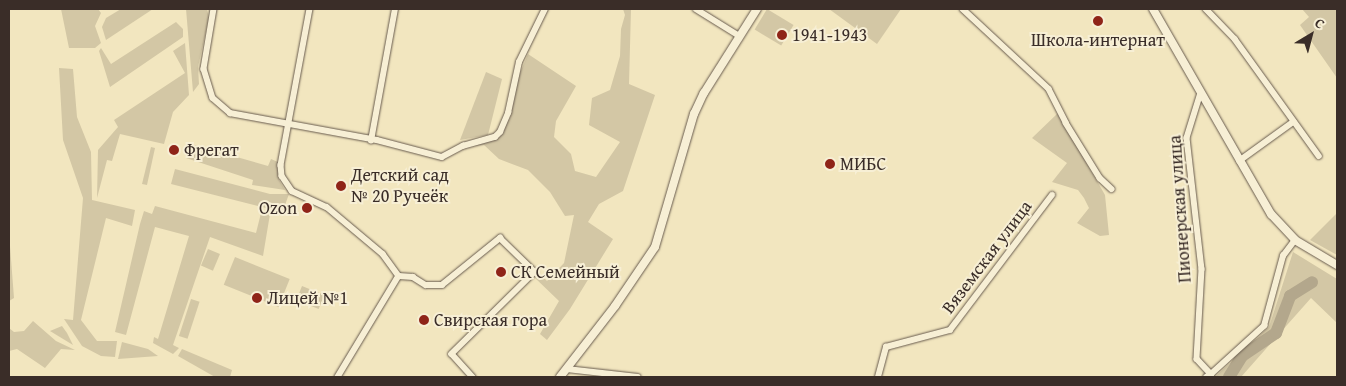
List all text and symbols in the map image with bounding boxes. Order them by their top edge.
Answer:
north arrow [1286,10,1336,60]
text: С [1311,13,1329,33]
marker: Школа-интернат [1092,15,1104,27]
place label: 1941-1943 [792,24,868,46]
marker: 1941-1943 [776,29,788,41]
place label: Школа-интернат [1031,29,1165,51]
street label: Пионерская улица [1164,135,1196,283]
place label: Фрегат [184,139,239,161]
marker: Фрегат [168,144,180,156]
place label: МИБС [840,153,886,175]
marker: МИБС [824,158,836,170]
place label: Детский сад № 20 Ручеёк [351,165,449,208]
marker: Детский сад № 20 Ручеёк [335,180,347,192]
street label: Вяземская улица [937,196,1037,318]
place label: Ozon [259,197,297,219]
marker: Ozon [301,202,313,214]
place label: СК Семейный [511,261,620,283]
marker: СК Семейный [495,266,507,278]
place label: Лицей №1 [267,287,348,309]
marker: Лицей №1 [251,292,263,304]
place label: Свирская гора [434,309,547,331]
marker: Свирская гора [418,314,430,326]

